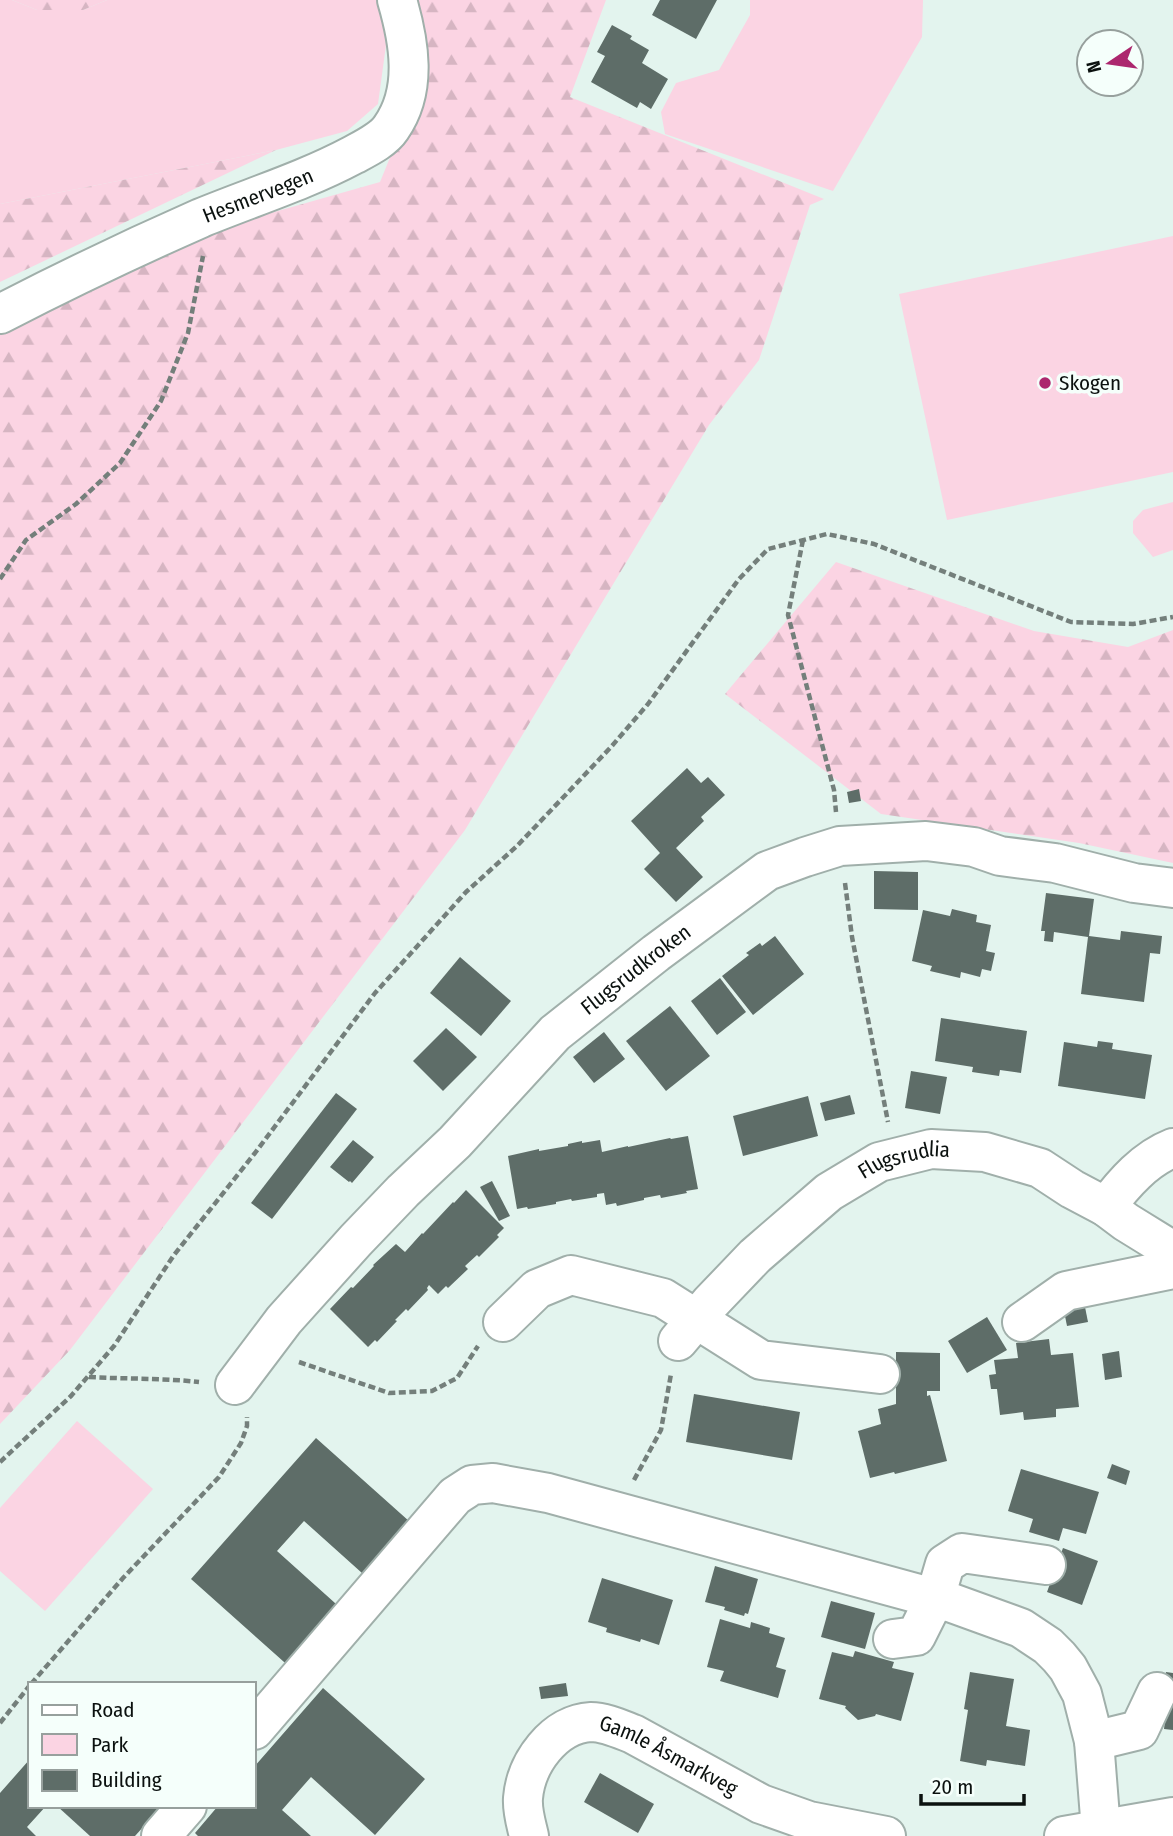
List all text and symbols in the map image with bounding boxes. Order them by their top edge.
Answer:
north arrow [1075,28,1145,98]
text: N [1081,59,1106,75]
street label: Hesmervegen [199,162,317,229]
place label: Skogen [1059,370,1121,396]
marker: Skogen [1037,375,1053,391]
street label: Flugsrudkroken [576,919,696,1021]
street label: Flugsrudlia [853,1136,951,1185]
legend [28,1682,256,1808]
text: Road [91,1697,135,1723]
street label: Gamle Åsmarkveg [597,1710,742,1802]
text: Park [91,1732,129,1758]
scale bar [921,1762,1024,1806]
text: Building [91,1767,162,1793]
text: 20 m [932,1774,973,1800]

